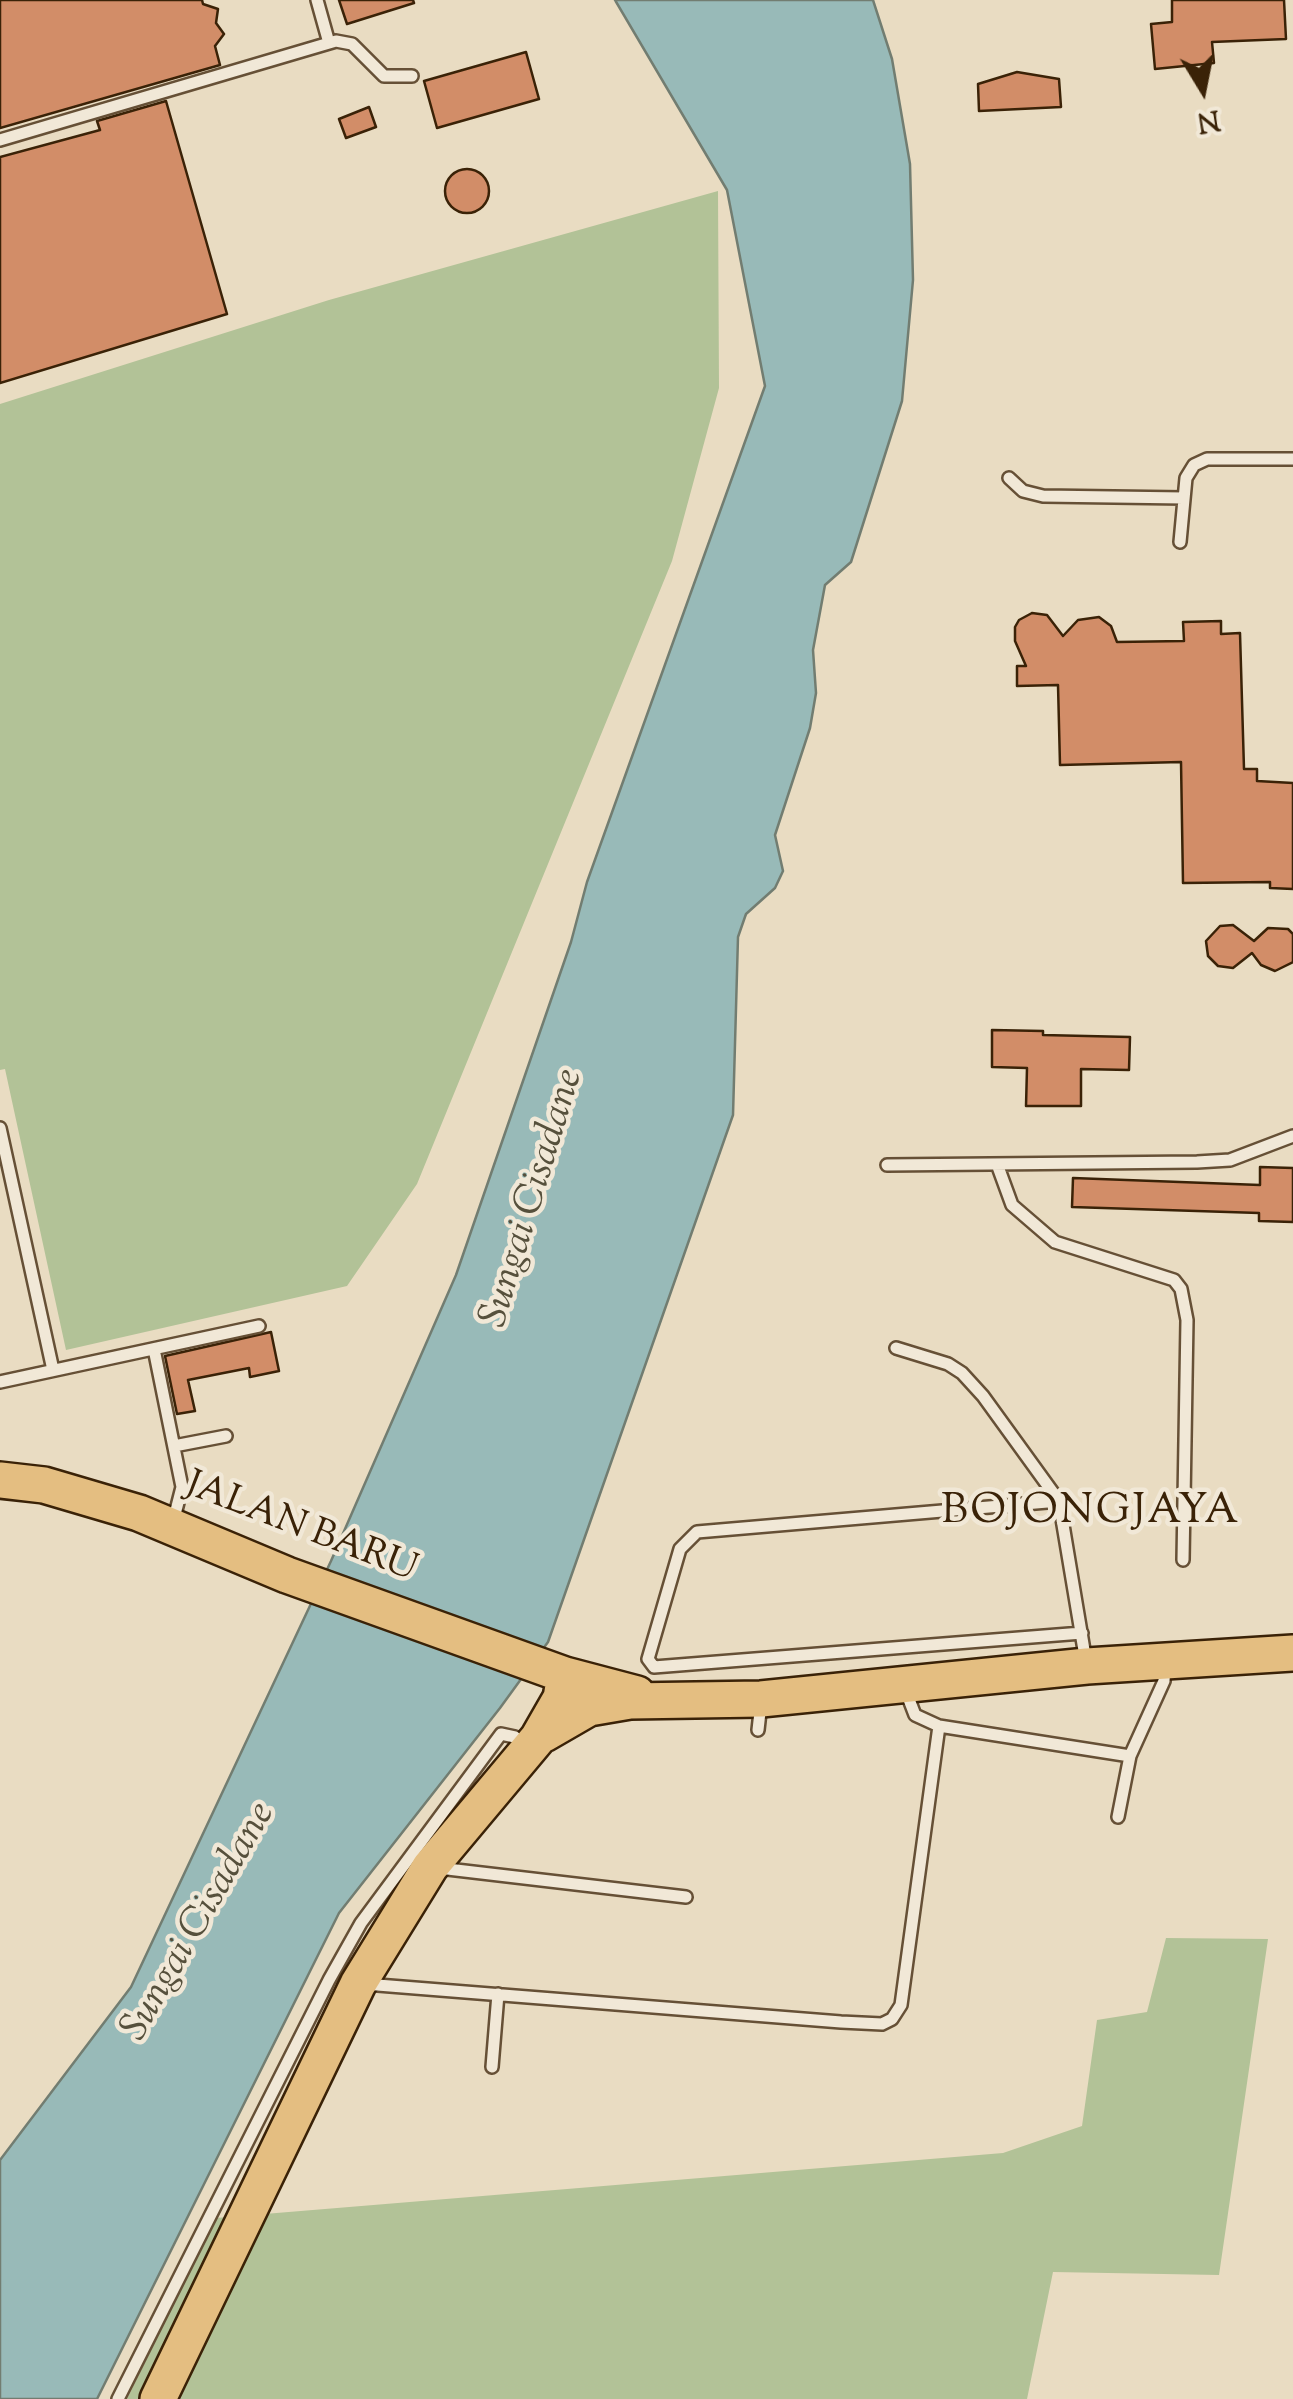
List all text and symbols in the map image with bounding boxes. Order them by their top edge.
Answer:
north arrow [1153,40,1253,140]
text: N [1194,98,1223,141]
water label: Sungai Cisadane [473,1064,597,1334]
street label: JALAN BARU [178,1465,422,1595]
district label: BOJONGJAYA [941,1490,1241,1540]
water label: Sungai Cisadane [113,1795,289,2051]

